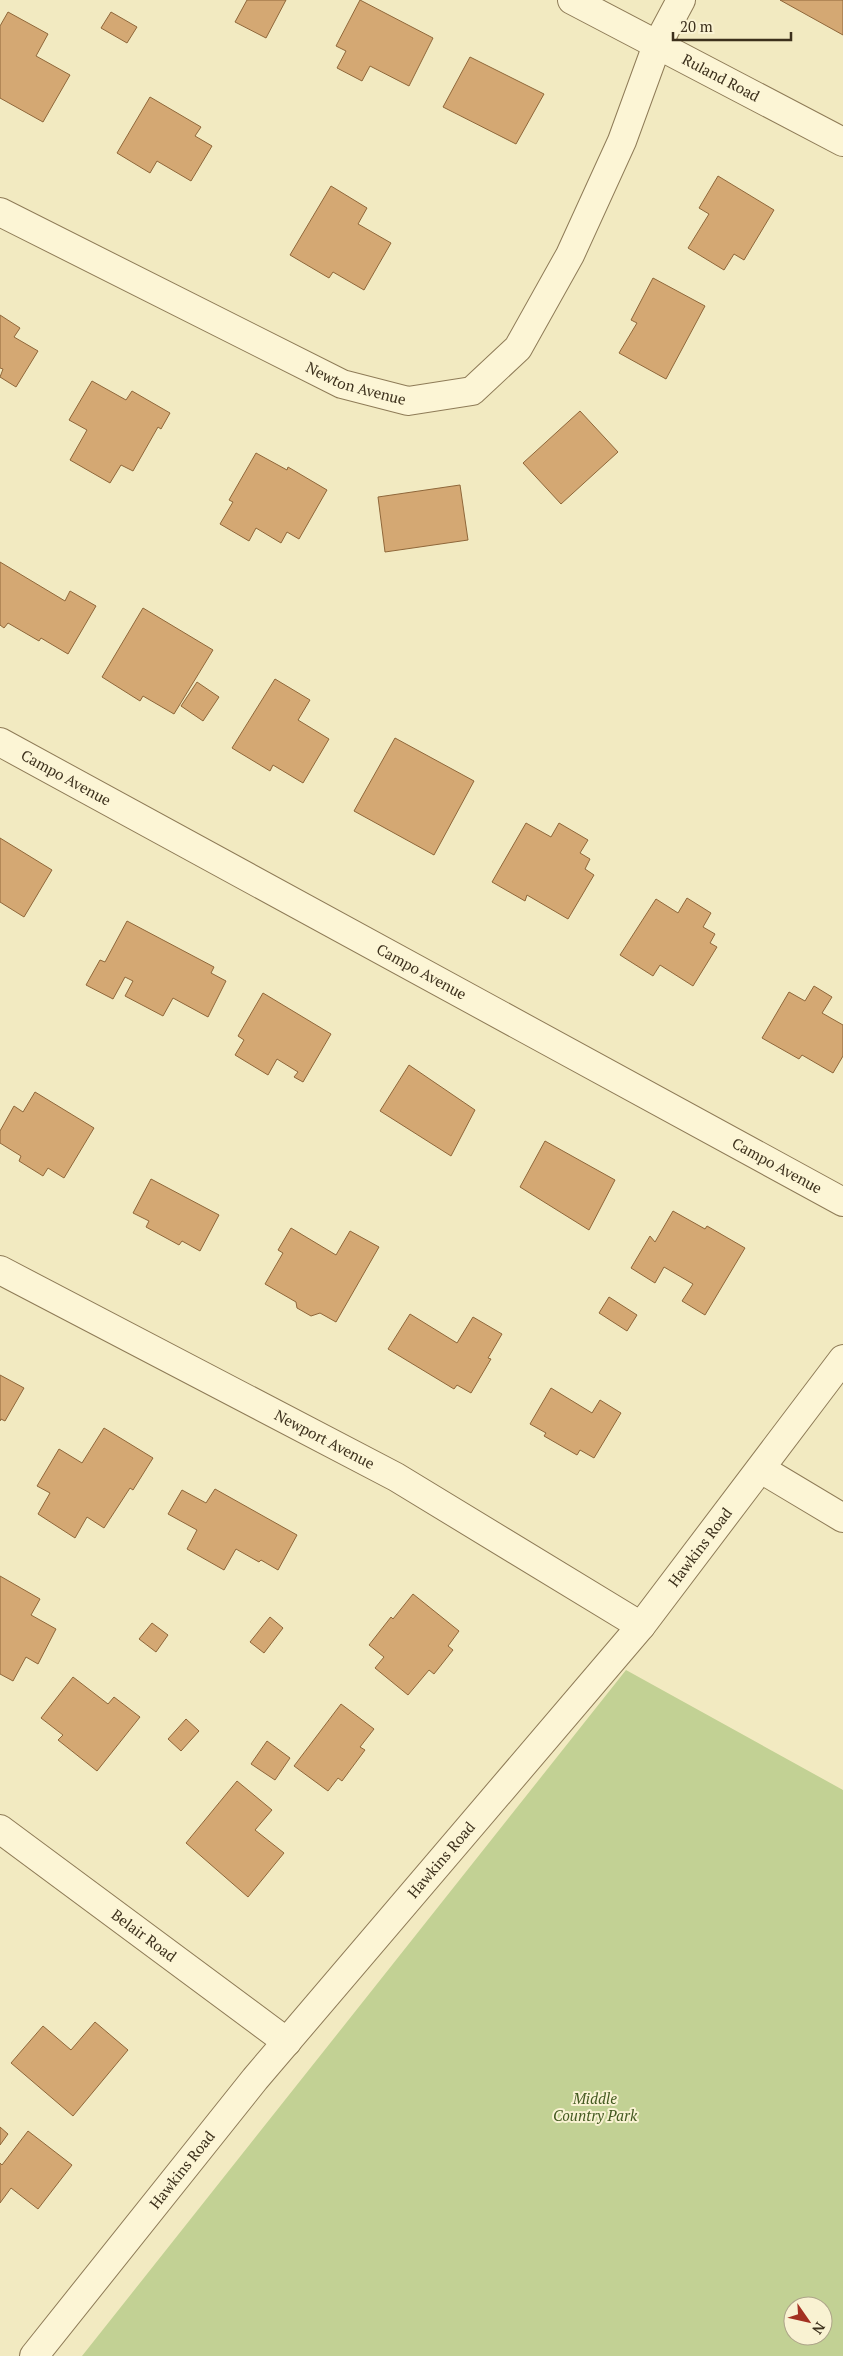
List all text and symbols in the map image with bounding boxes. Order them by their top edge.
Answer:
scale bar [673,10,790,42]
text: 20 m [680,16,713,36]
street label: Ruland Road [679,49,763,106]
street label: Newton Avenue [303,357,408,409]
street label: Campo Avenue [18,744,115,810]
street label: Campo Avenue [373,938,470,1004]
street label: Campo Avenue [729,1132,826,1198]
street label: Newport Avenue [271,1404,378,1473]
street label: Hawkins Road [663,1503,736,1590]
street label: Hawkins Road [403,1817,479,1902]
street label: Belair Road [108,1904,181,1966]
park label: Middle Country Park [553,2088,638,2125]
street label: Hawkins Road [144,2126,219,2212]
north arrow [783,2296,833,2346]
text: N [808,2319,830,2339]

